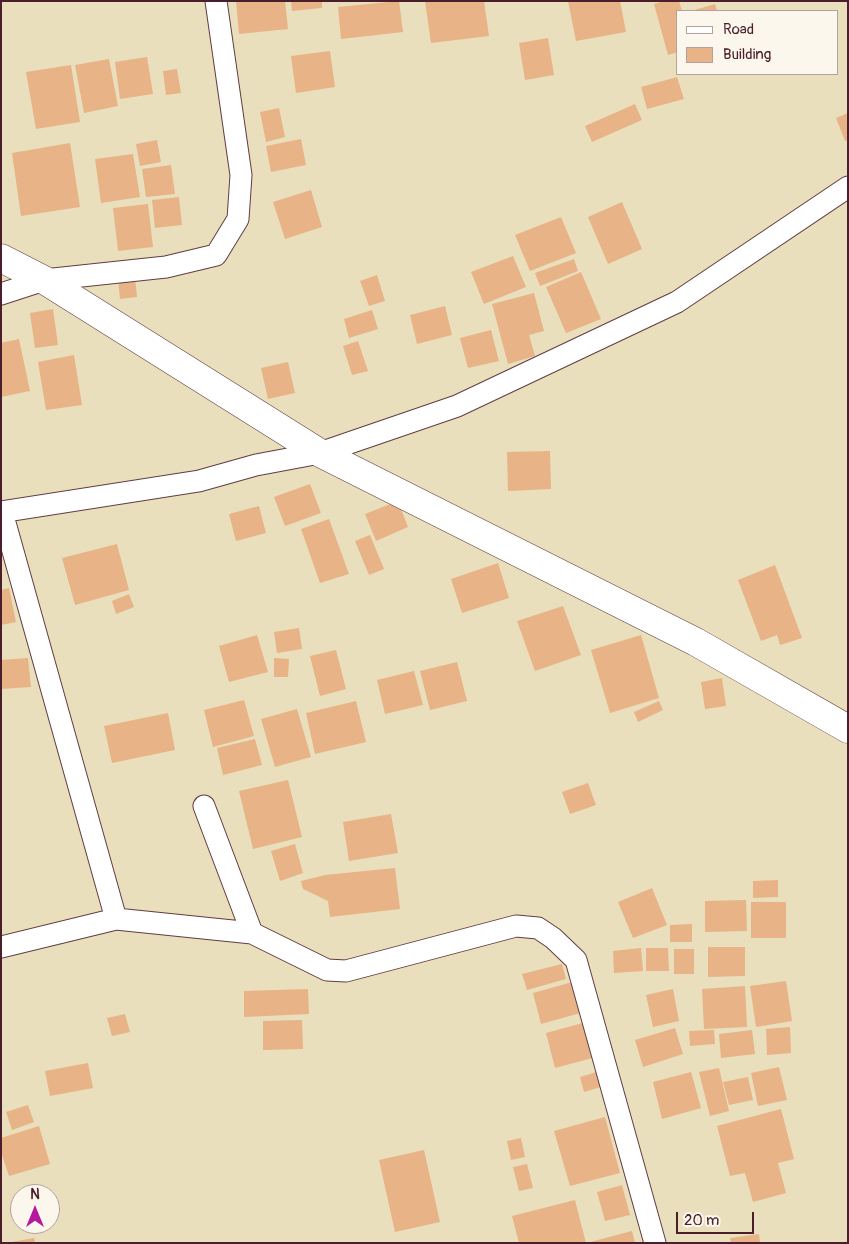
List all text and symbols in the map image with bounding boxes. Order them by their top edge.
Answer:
legend [676,10,839,75]
text: Road [723,20,754,39]
text: Building [723,45,771,64]
north arrow [10,1184,60,1234]
text: N [30,1186,40,1203]
scale bar [679,1202,756,1234]
text: 20 m [684,1211,719,1230]

